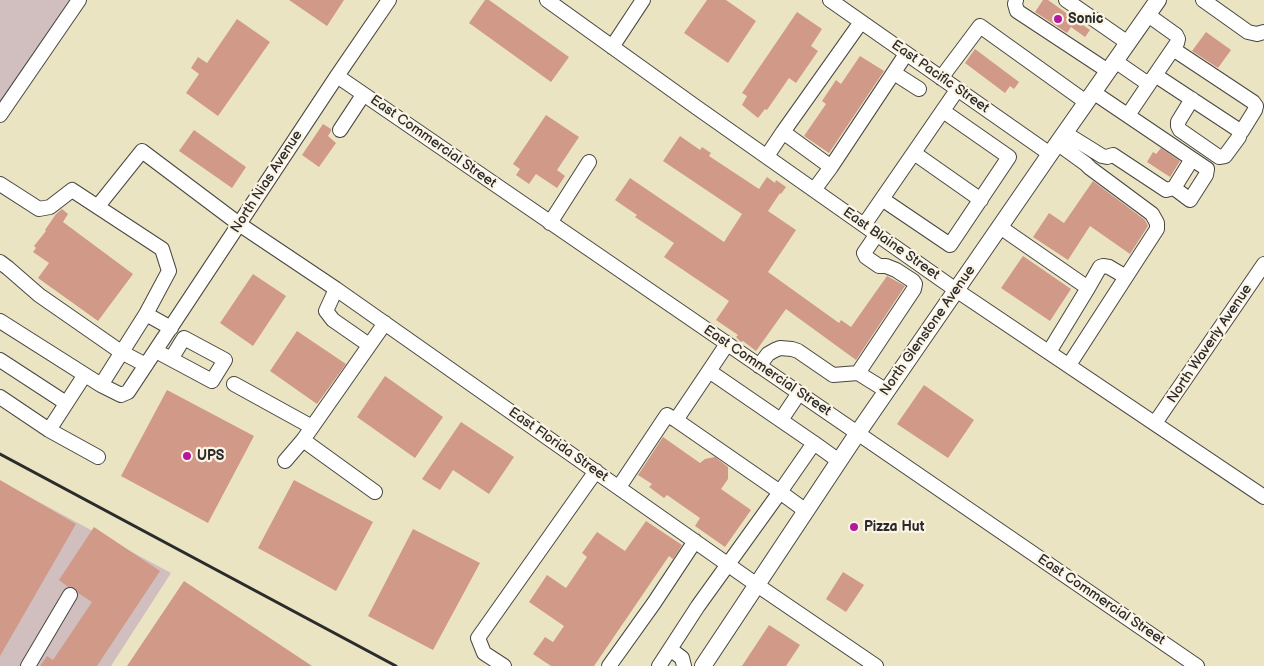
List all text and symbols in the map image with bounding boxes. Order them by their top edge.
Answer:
place label: Sonic [1068,11,1103,27]
marker: Sonic [1052,13,1064,25]
street label: East Pacific Street [888,37,992,117]
street label: East Commercial Street [367,92,499,192]
street label: North Nias Avenue [228,128,306,236]
street label: East Blaine Street [839,204,943,284]
street label: North Glenstone Avenue [877,263,979,399]
street label: North Waverly Avenue [1164,281,1256,407]
street label: East Commercial Street [700,322,834,420]
street label: East Florida Street [505,404,611,486]
place label: UPS [197,448,224,464]
marker: UPS [181,450,193,462]
place label: Pizza Hut [864,519,924,535]
marker: Pizza Hut [848,521,860,533]
street label: East Commercial Street [1034,551,1168,649]

